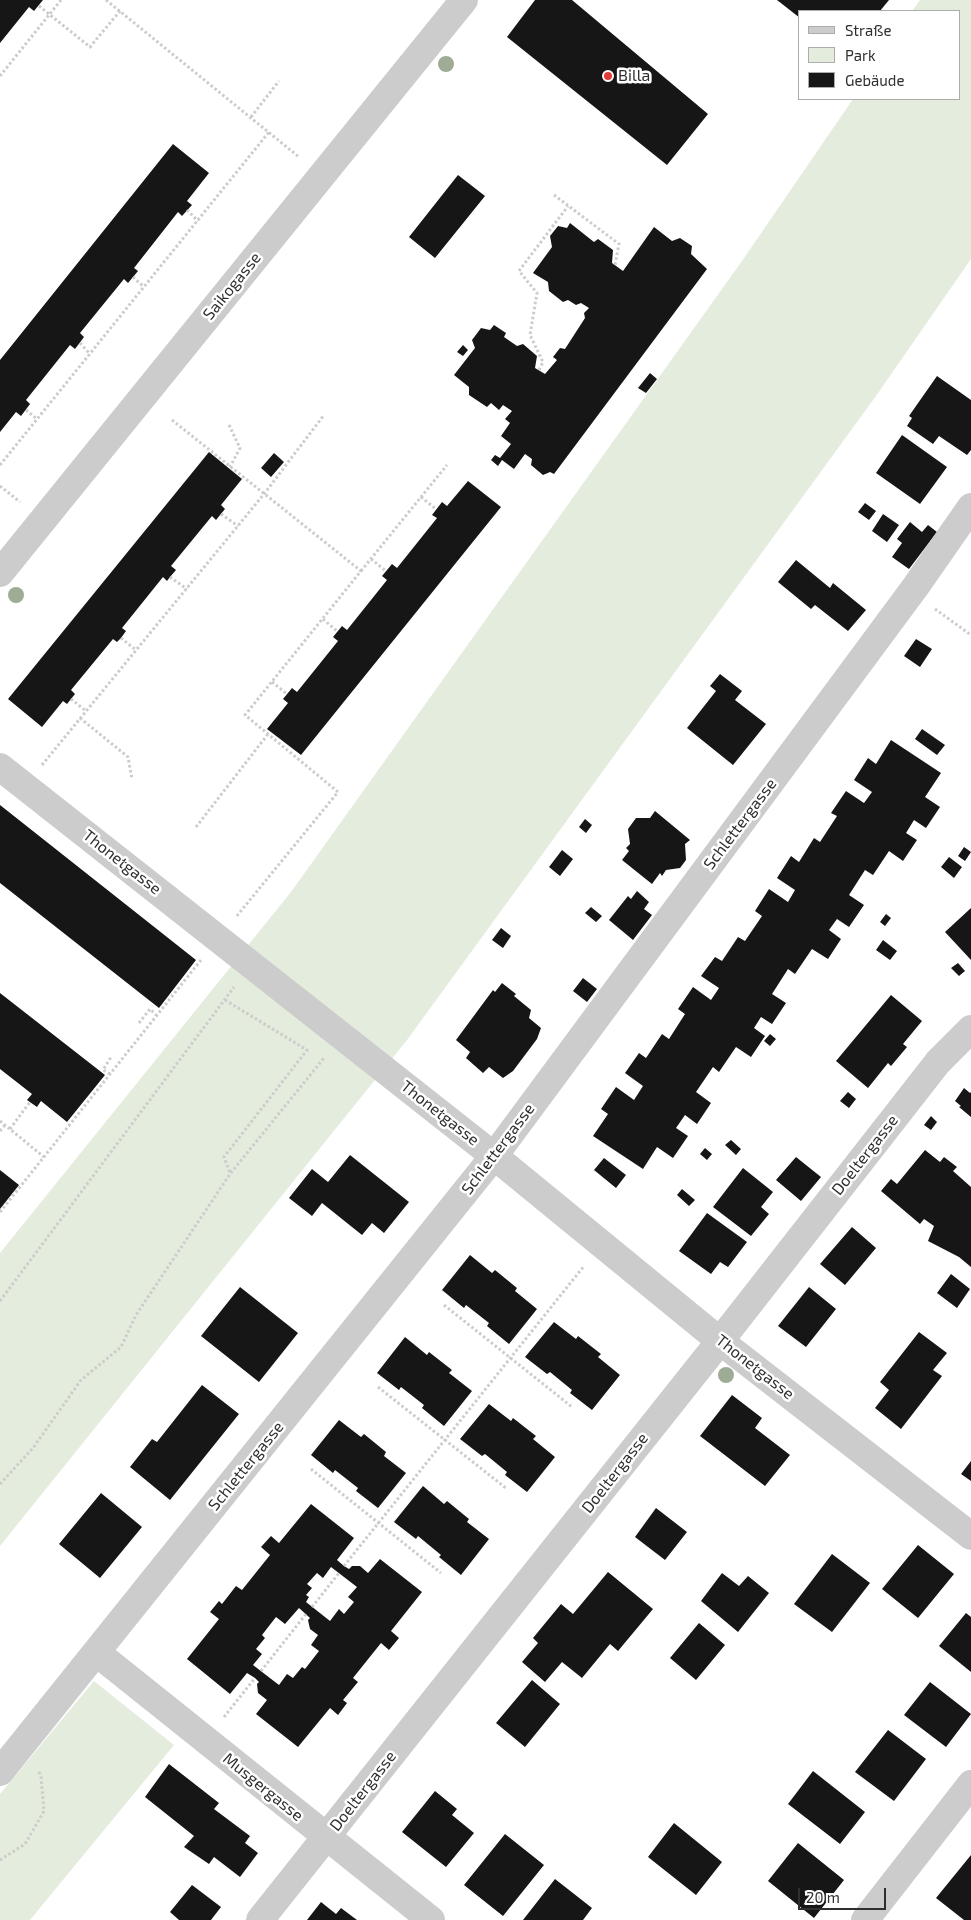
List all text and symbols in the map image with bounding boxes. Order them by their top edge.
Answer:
legend [798,10,961,100]
text: Straße [845,21,891,39]
text: Park [845,46,876,64]
place label: Billa [618,66,650,86]
marker: Billa [602,70,614,82]
text: Gebäude [845,71,904,89]
street label: Saikogasse [199,248,265,324]
street label: Schlettergasse [700,775,780,873]
street label: Thonetgasse [79,825,165,899]
street label: Thonetgasse [397,1076,483,1150]
street label: Schlettergasse [458,1100,538,1198]
street label: Doeltergasse [828,1111,902,1199]
street label: Thonetgasse [712,1330,798,1404]
street label: Schlettergasse [204,1418,288,1514]
street label: Doeltergasse [578,1429,652,1517]
street label: Doeltergasse [326,1747,400,1835]
street label: Musgergasse [219,1749,307,1825]
scale bar [801,1878,888,1910]
text: 20 m [806,1888,840,1906]

